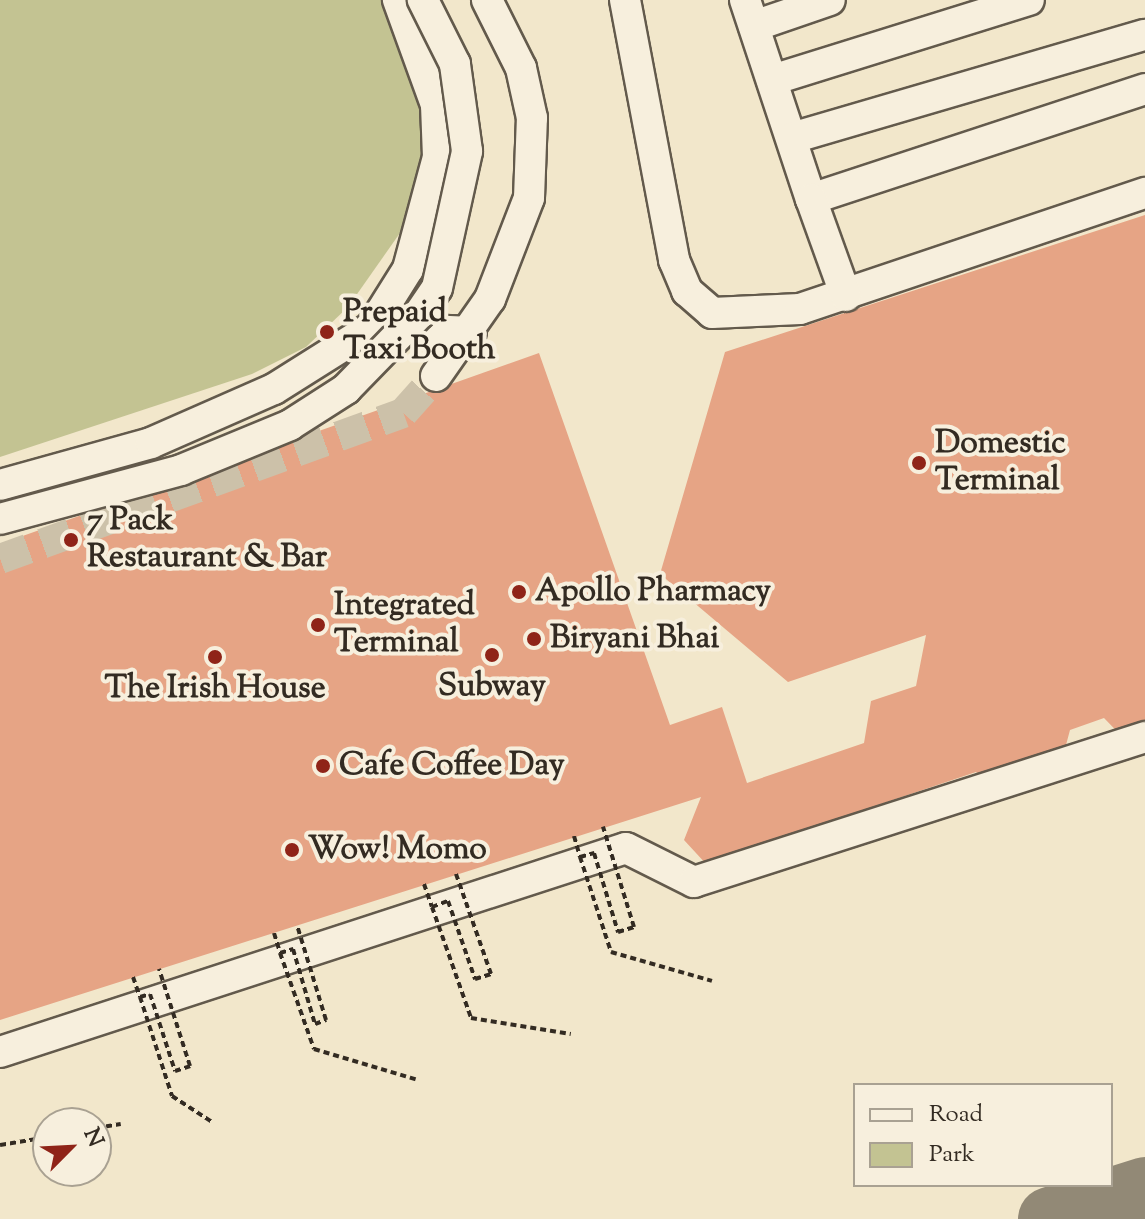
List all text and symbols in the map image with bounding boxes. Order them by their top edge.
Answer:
place label: Prepaid Taxi Booth [343,295,496,370]
marker: Prepaid Taxi Booth [318,323,336,341]
place label: Domestic Terminal [935,426,1066,501]
marker: Domestic Terminal [910,454,928,472]
place label: 7 Pack Restaurant & Bar [87,503,327,578]
marker: 7 Pack Restaurant & Bar [62,531,80,549]
place label: Apollo Pharmacy [535,573,771,611]
marker: Apollo Pharmacy [510,583,528,601]
place label: Integrated Terminal [334,588,475,663]
marker: Integrated Terminal [309,616,327,634]
place label: Biryani Bhai [550,620,719,658]
marker: Biryani Bhai [525,630,543,648]
marker: Subway [483,646,501,664]
marker: The Irish House [206,648,224,666]
place label: Subway [438,668,546,706]
place label: The Irish House [104,670,326,708]
place label: Cafe Coffee Day [339,747,565,785]
marker: Cafe Coffee Day [314,757,332,775]
place label: Wow! Momo [308,831,487,869]
marker: Wow! Momo [283,841,301,859]
legend [853,1083,1113,1187]
text: Road [929,1098,983,1132]
north arrow [32,1107,112,1187]
text: N [74,1124,110,1153]
text: Park [929,1138,975,1172]

